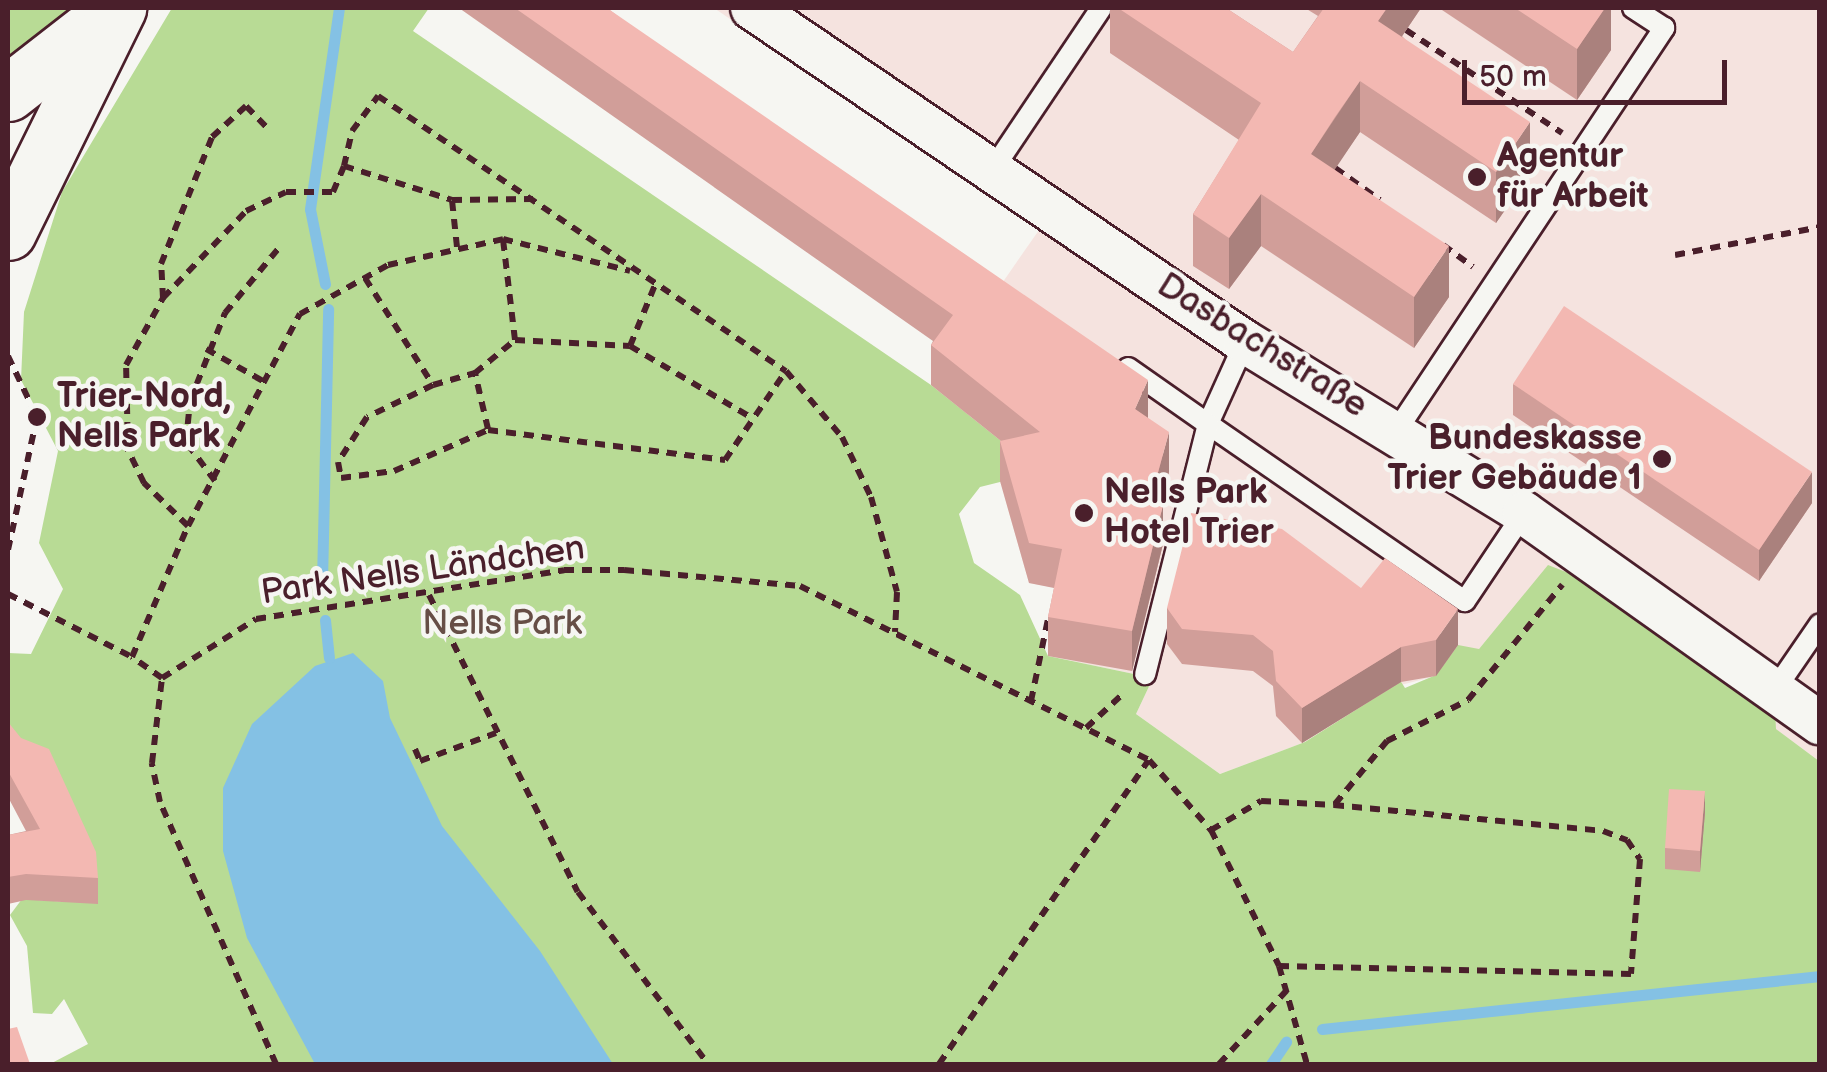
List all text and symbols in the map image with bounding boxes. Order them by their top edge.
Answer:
scale bar [1467,40,1732,102]
text: 50 m [1479,59,1547,95]
place label: Agentur für Arbeit [1497,136,1648,218]
marker: Agentur für Arbeit [1466,166,1488,188]
street label: Dasbachstraße [1149,265,1375,427]
place label: Trier-Nord, Nells Park [57,376,231,458]
marker: Trier-Nord, Nells Park [26,406,48,428]
place label: Bundeskasse Trier Gebäude 1 [1387,418,1642,500]
marker: Bundeskasse Trier Gebäude 1 [1651,448,1673,470]
place label: Nells Park Hotel Trier [1104,472,1274,554]
marker: Nells Park Hotel Trier [1073,502,1095,524]
street label: Park Nells Ländchen [259,528,587,614]
park label: Nells Park [422,603,582,645]

